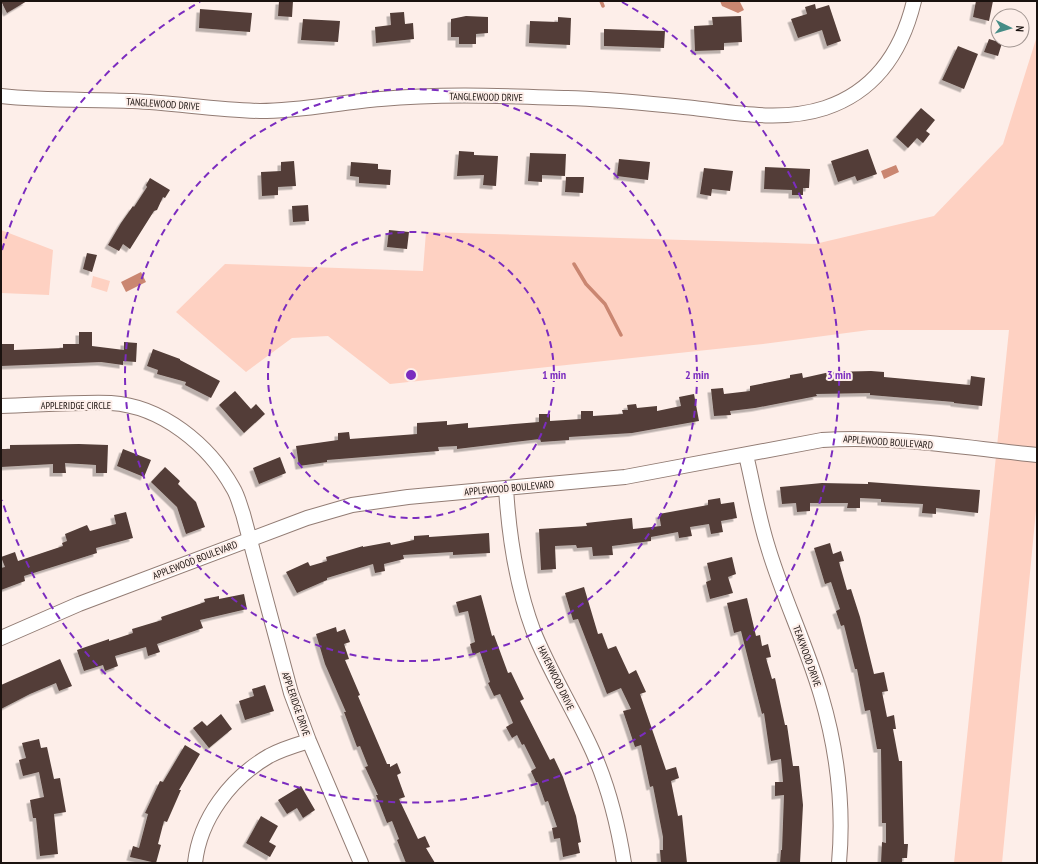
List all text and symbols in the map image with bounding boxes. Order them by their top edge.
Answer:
north arrow [990,8,1030,48]
text: N [1013,25,1027,32]
street label: TANGLEWOOD DRIVE [449,90,523,104]
street label: TANGLEWOOD DRIVE [126,95,200,113]
text: 1 min [542,367,566,382]
text: 2 min [685,367,709,382]
text: 3 min [827,367,851,382]
centre of rings [404,368,418,382]
street label: APPLERIDGE CIRCLE [41,399,111,412]
street label: APPLEWOOD BOULEVARD [843,432,933,452]
street label: APPLEWOOD BOULEVARD [464,478,554,498]
street label: APPLEWOOD BOULEVARD [151,538,239,582]
street label: TEAKWOOD DRIVE [790,623,824,689]
street label: HAVENWOOD DRIVE [535,644,577,712]
street label: APPLERIDGE DRIVE [279,670,313,738]

